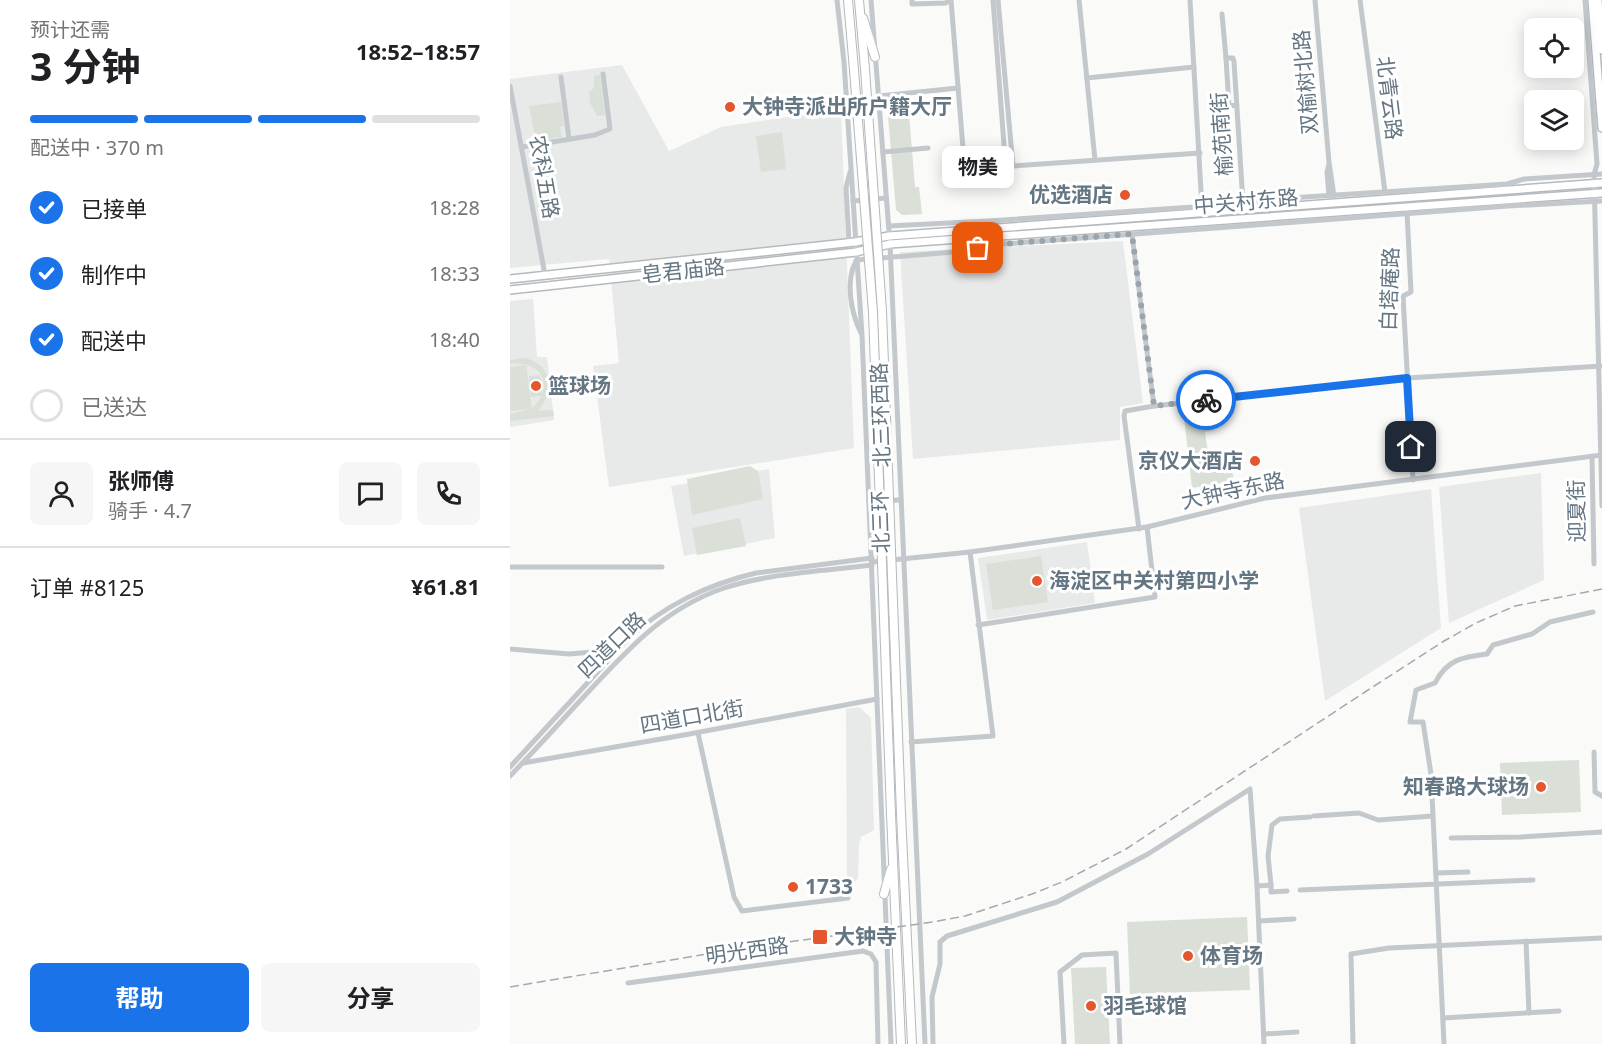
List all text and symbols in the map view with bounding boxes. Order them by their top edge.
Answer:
text: 预计还需 [30,16,110,43]
map controls [1524,18,1584,150]
button: locate [1524,18,1584,78]
street label: 双榆树北路 [1286,29,1324,136]
text: 18:52–18:57 [356,36,480,66]
text: 3 分钟 [30,39,140,92]
street label: 北青云路 [1371,54,1409,141]
button: layers [1524,90,1584,150]
street label: 榆苑南街 [1204,91,1238,177]
place label: 大钟寺派出所户籍大厅 [742,92,952,120]
marker: 大钟寺派出所户籍大厅 [723,100,737,114]
street label: 农科五路 [524,133,566,221]
text: 配送中 · 370 m [30,134,164,161]
callout: 物美 [942,146,1014,188]
text: 物美 [958,153,998,180]
place label: 优选酒店 [1029,180,1113,208]
street label: 中关村东路 [1192,182,1299,220]
marker: 优选酒店 [1118,188,1132,202]
icon: check [30,191,63,224]
text: 已接单 [81,193,147,223]
text: 18:28 [429,194,480,221]
pin [952,222,1003,273]
icon: bag [961,231,994,264]
street label: 白塔庵路 [1374,247,1404,331]
street label: 皂君庙路 [640,252,726,288]
icon: check [30,257,63,290]
text: 制作中 [81,259,147,289]
text: 18:33 [429,260,480,287]
icon: check [30,323,63,356]
text: 配送中 [81,325,147,355]
text: 18:40 [429,326,480,353]
street label: 北三环西路 [864,362,896,468]
courier [1176,370,1236,430]
place label: 篮球场 [548,371,611,399]
marker: 篮球场 [529,379,543,393]
icon: bike [1190,384,1223,417]
text: 已送达 [81,391,147,421]
pin [1385,421,1436,472]
icon: home [1394,430,1427,463]
place label: 京仪大酒店 [1138,446,1243,474]
marker: 京仪大酒店 [1248,454,1262,468]
button: person [30,462,93,525]
button: chat [339,462,402,525]
button: phone [417,462,480,525]
text: 张师傅 [108,465,174,495]
street label: 大钟寺东路 [1179,465,1287,515]
street label: 迎夏街 [1561,479,1591,543]
street label: 北三环 [865,490,895,554]
text: 骑手 · 4.7 [108,497,192,524]
place label: 海淀区中关村第四小学 [1049,566,1259,594]
text: ¥61.81 [411,571,480,601]
text: 订单 #8125 [30,572,144,602]
marker: 海淀区中关村第四小学 [1030,574,1044,588]
street label: 四道口路 [571,605,651,684]
street label: 四道口北街 [638,693,746,739]
place label: 知春路大球场 [1403,772,1529,800]
marker: 知春路大球场 [1534,780,1548,794]
place label: 1733 [805,872,853,900]
marker: 1733 [786,880,800,894]
place label: 大钟寺 [834,922,897,950]
marker: 大钟寺 [811,928,829,946]
street label: 明光西路 [703,930,790,970]
place label: 体育场 [1200,941,1263,969]
marker: 体育场 [1181,949,1195,963]
button: 帮助 [30,963,249,1032]
button: 分享 [261,963,480,1032]
place label: 羽毛球馆 [1103,991,1187,1019]
marker: 羽毛球馆 [1084,999,1098,1013]

